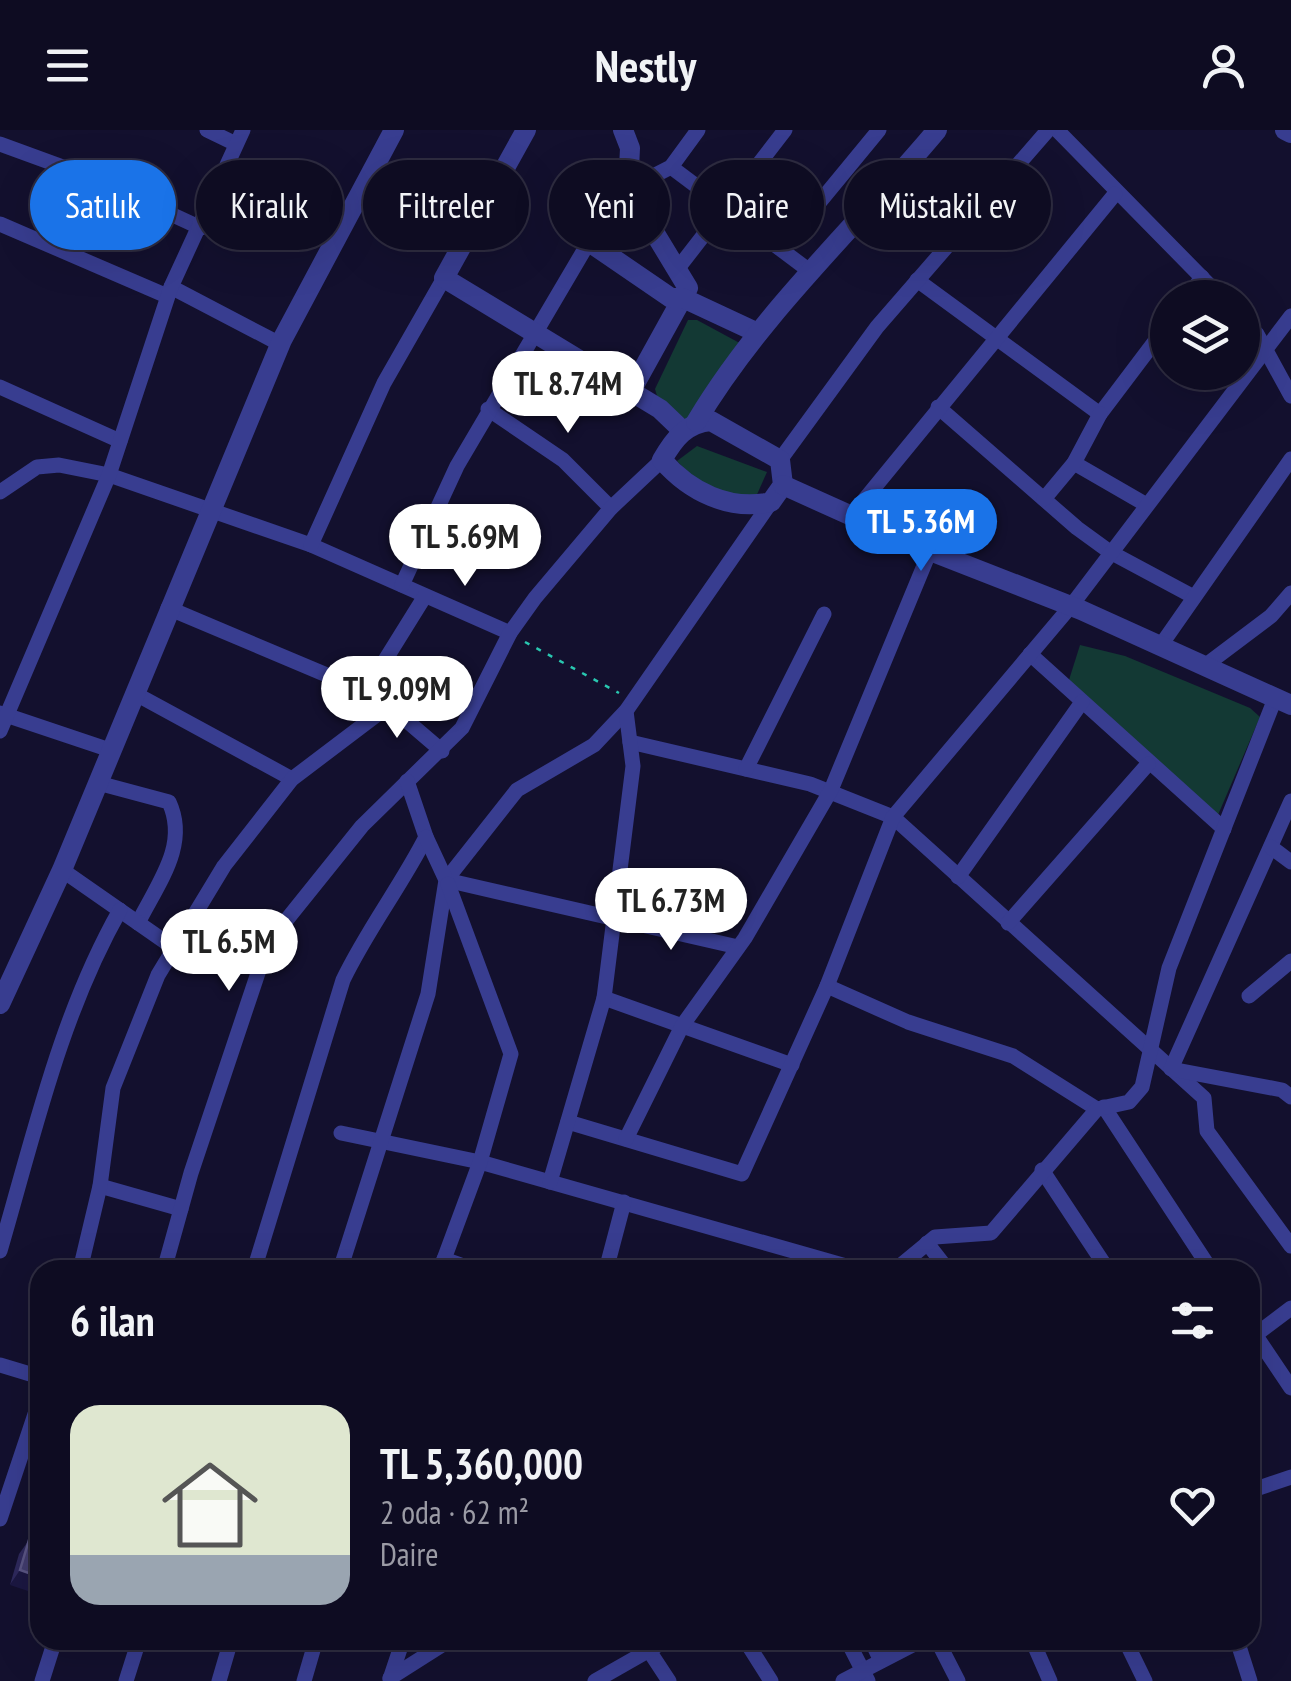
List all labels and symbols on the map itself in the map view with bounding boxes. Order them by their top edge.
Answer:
pin: TL 8.74M [465,351,671,436]
pin: TL 5.36M [818,489,1024,574]
pin: TL 5.69M [362,504,568,589]
pin: TL 9.09M [294,656,500,741]
pin: TL 6.73M [568,868,774,953]
pin: TL 6.5M [137,909,321,994]

